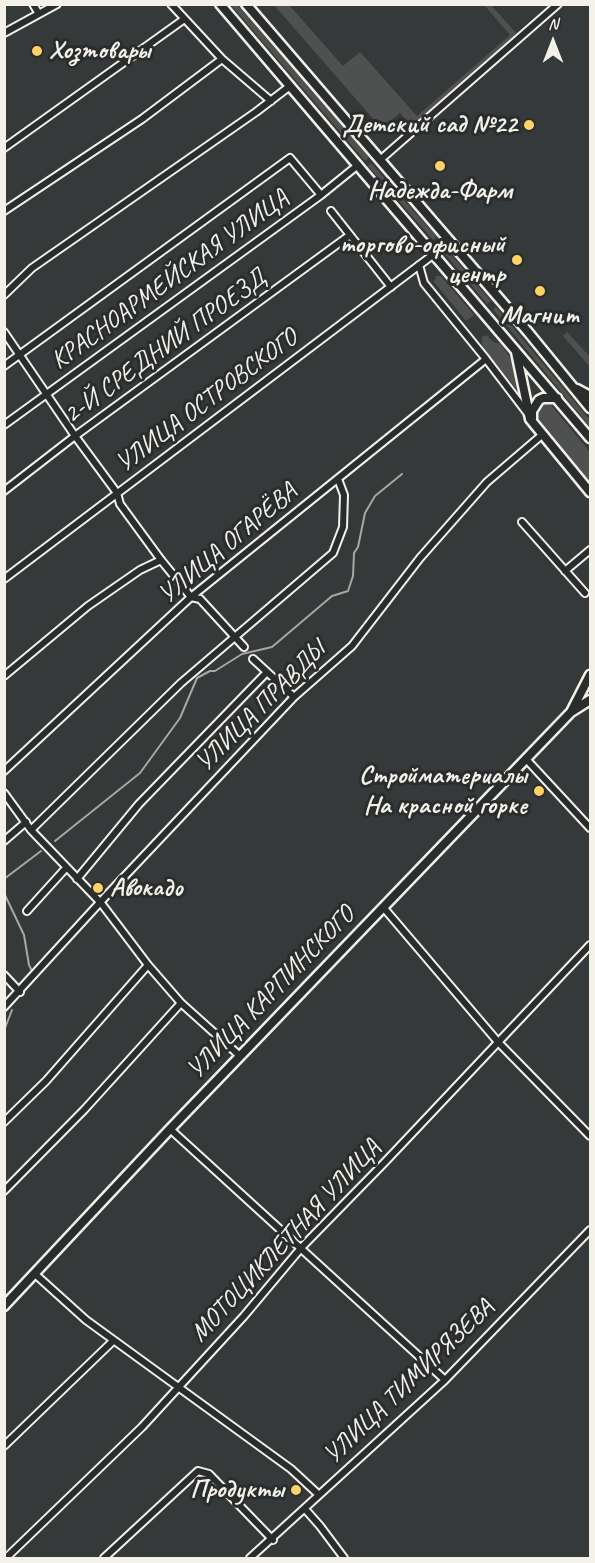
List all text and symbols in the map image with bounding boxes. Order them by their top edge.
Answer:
north arrow [523,12,583,72]
text: N [548,14,558,34]
place label: Хозтовары [49,35,150,67]
marker: Хозтовары [30,44,44,58]
place label: Детский сад №22 [343,109,517,141]
marker: Детский сад №22 [522,118,536,132]
marker: Надежда-Фарм [433,159,447,173]
place label: Надежда-Фарм [368,175,512,207]
street label: КРАСНОАРМЕЙСКАЯ УЛИЦА [45,183,295,377]
place label: торгово-офисный центр [340,229,505,290]
marker: торгово-офисный центр [510,253,524,267]
street label: 2-Й СРЕДНИЙ ПРОЕЗД [58,263,272,431]
marker: Магнит [533,284,547,298]
place label: Магнит [501,300,579,332]
street label: УЛИЦА ОСТРОВСКОГО [110,323,304,479]
street label: УЛИЦА ОГАРЁВА [152,477,304,611]
street label: УЛИЦА ПРАВДЫ [189,635,333,779]
place label: Стройматериалы На красной горке [359,760,527,822]
marker: Стройматериалы На красной горке [532,784,546,798]
place label: Авокадо [110,872,183,904]
marker: Авокадо [91,881,105,895]
street label: УЛИЦА КАРПИНСКОГО [181,900,361,1086]
street label: МОТОЦИКЛЕТНАЯ УЛИЦА [184,1133,388,1349]
street label: УЛИЦА ТИМИРЯЗЕВА [318,1293,500,1471]
place label: Продукты [190,1474,284,1506]
marker: Продукты [289,1483,303,1497]

